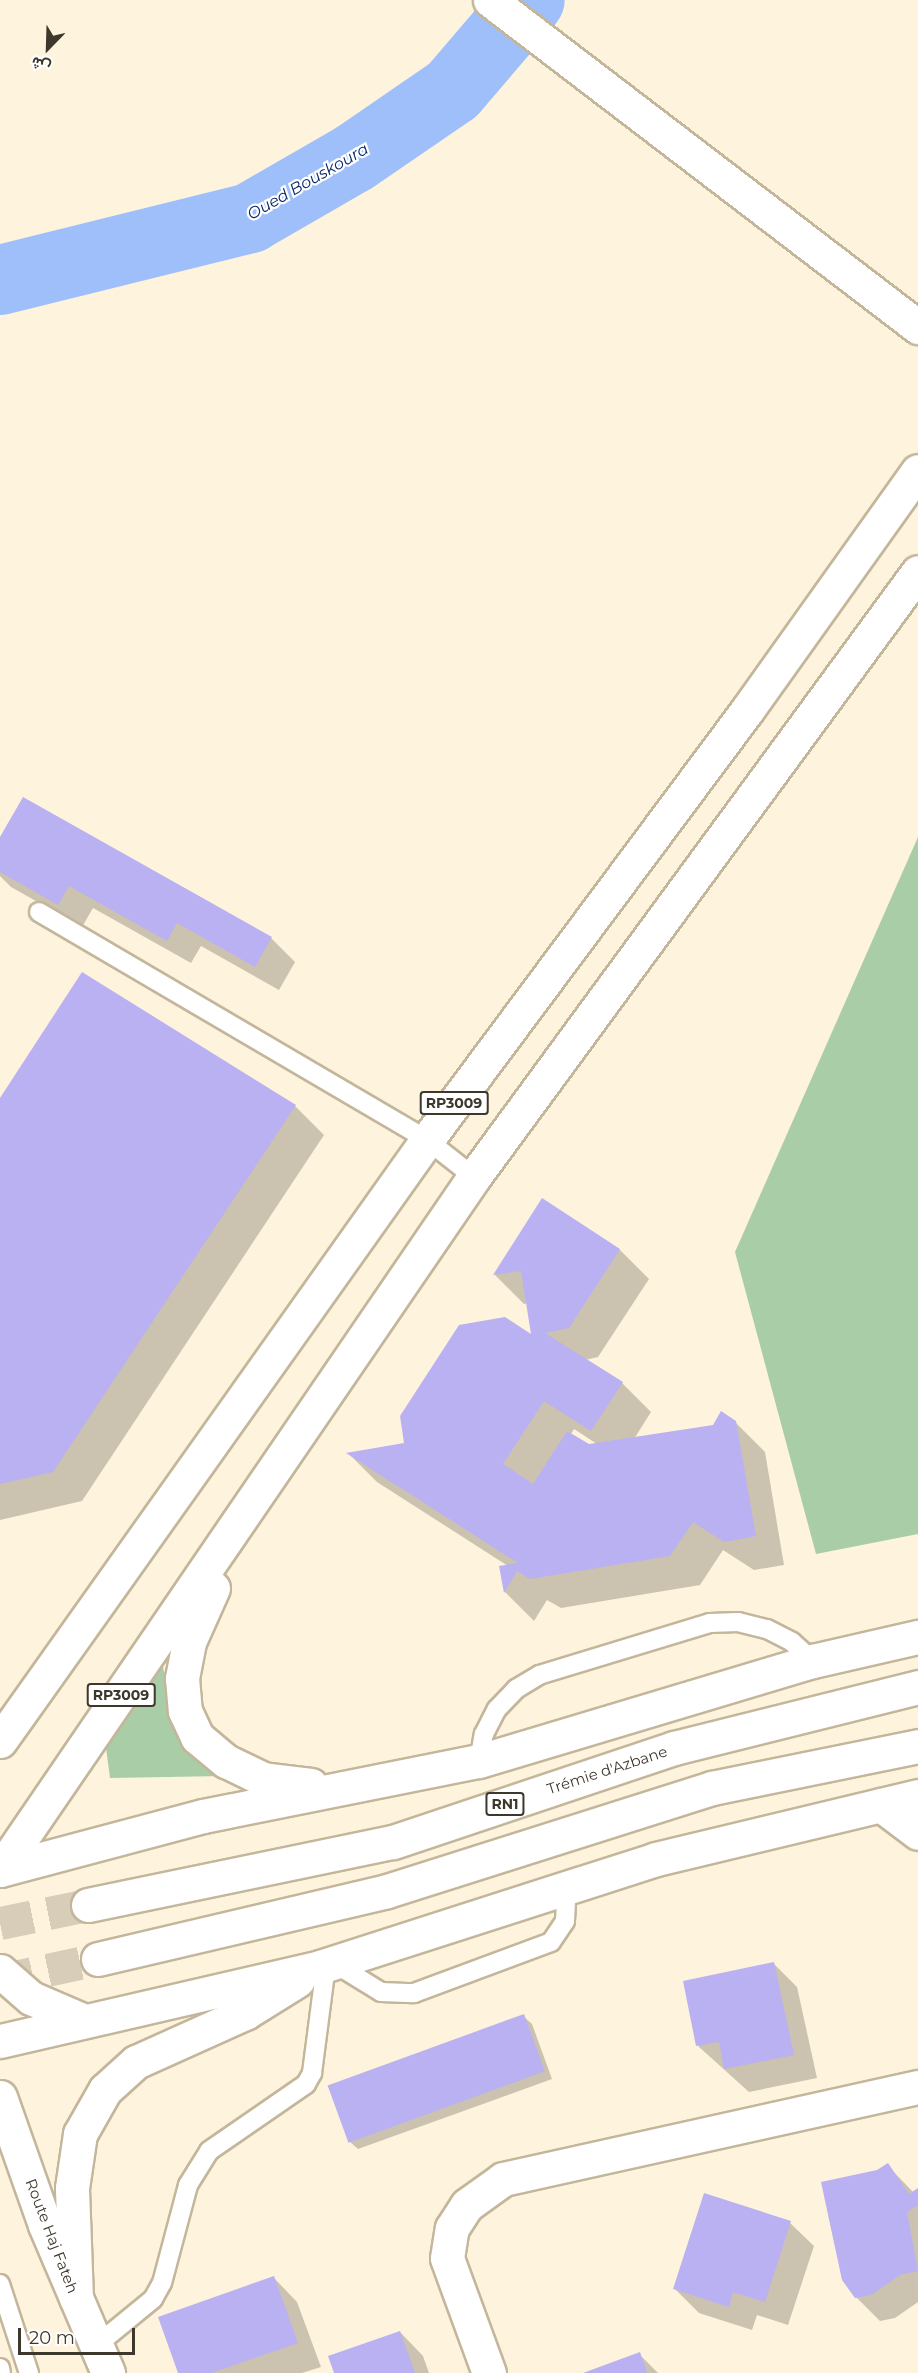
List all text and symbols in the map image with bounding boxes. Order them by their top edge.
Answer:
north arrow [18,18,78,78]
text: ش [28,53,53,78]
water label: Oued Bouskoura [244,140,372,224]
road number: RP3009 [420,1092,488,1114]
road number: RP3009 [86,1684,156,1706]
street label: Trémie d'Azbane [545,1742,669,1798]
road number: RN1 [484,1793,526,1815]
street label: Route Haj Fateh [22,2176,82,2296]
scale bar [21,2316,138,2354]
text: 20 m [29,2327,75,2349]

